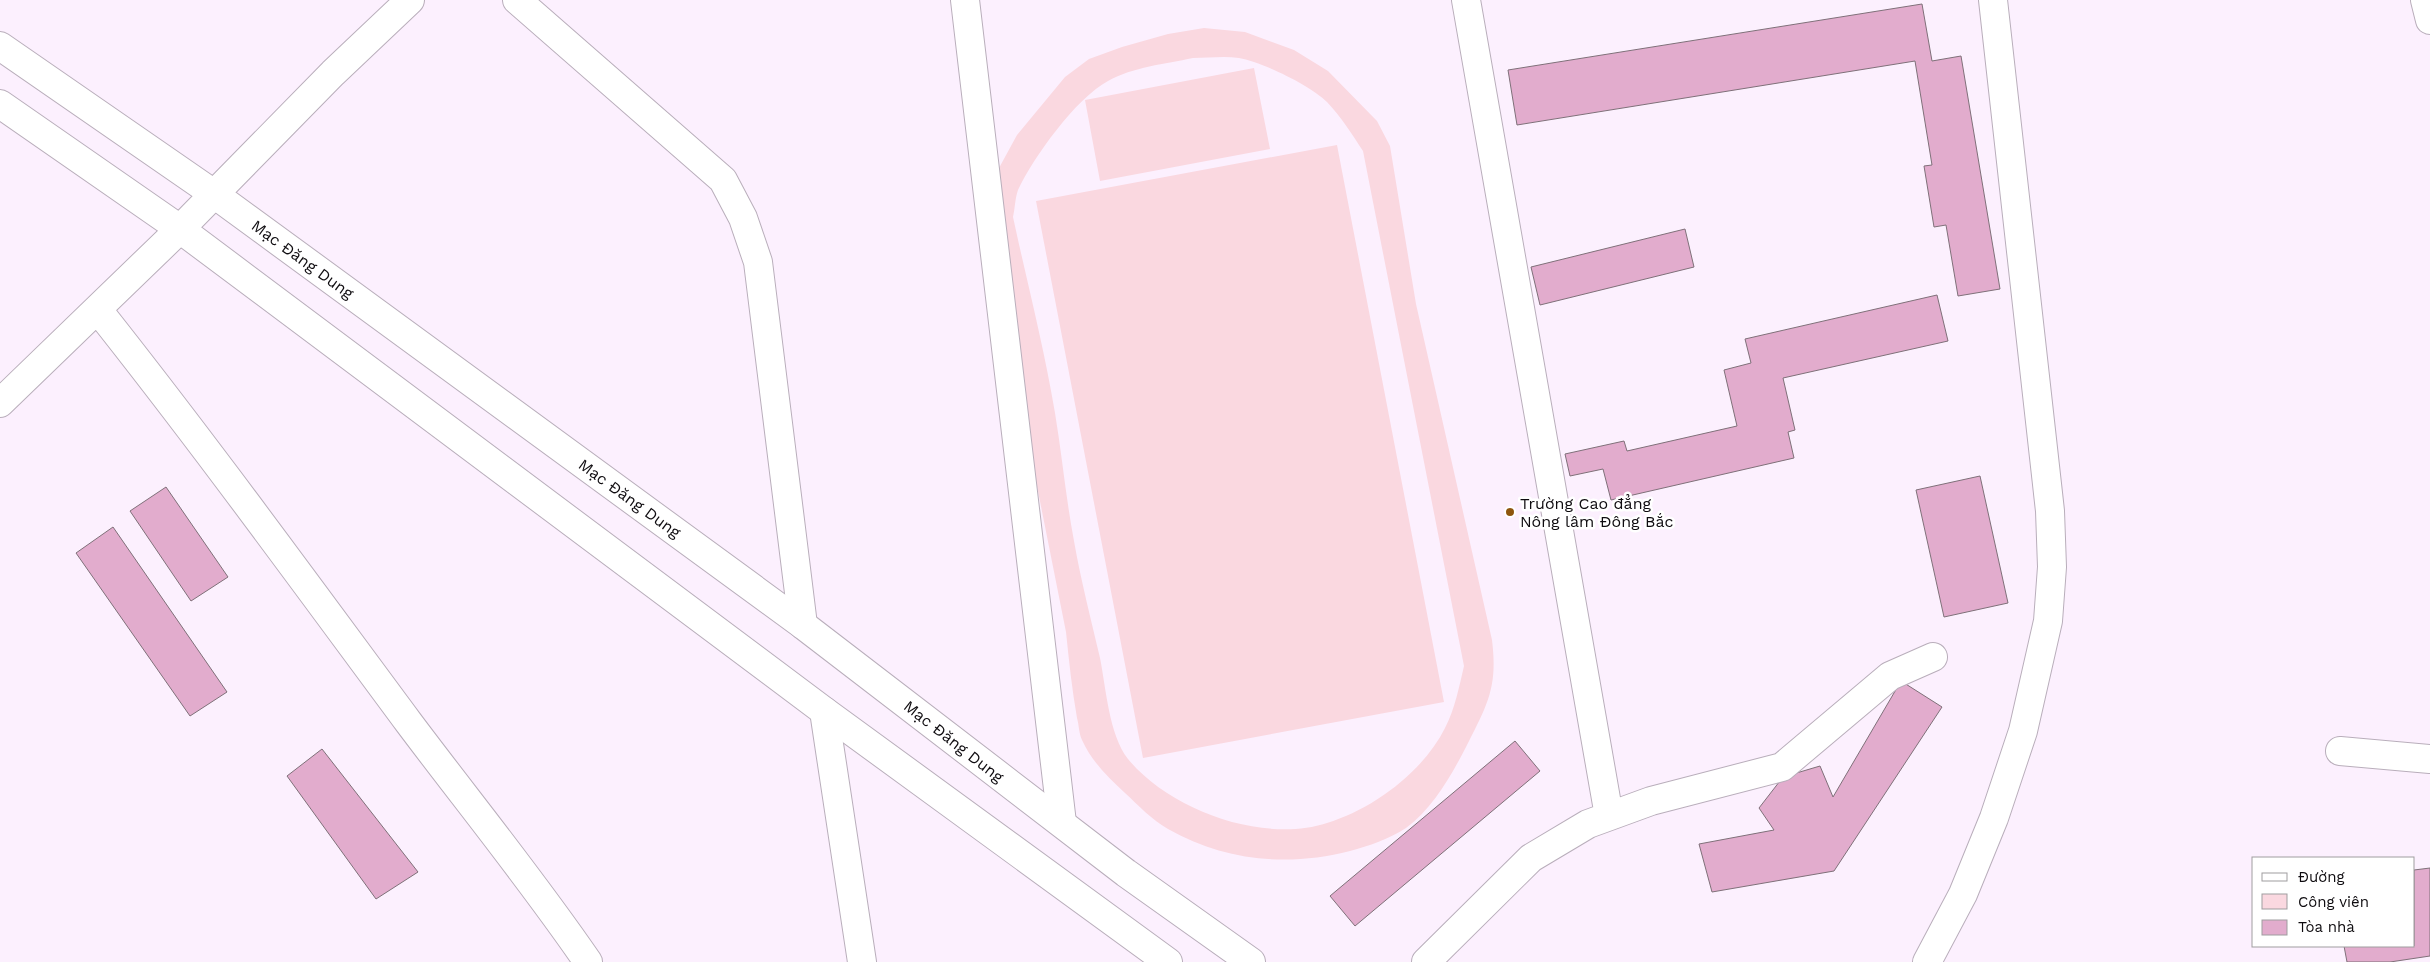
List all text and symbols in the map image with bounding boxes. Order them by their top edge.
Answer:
street label: Mạc Đăng Dung [248,216,358,303]
street label: Mạc Đăng Dung [575,455,685,542]
place label: Trường Cao đẳng Nông lâm Đông Bắc [1520,494,1674,531]
marker: Trường Cao đẳng Nông lâm Đông Bắc [1504,506,1516,518]
street label: Mạc Đăng Dung [900,696,1008,787]
legend [2252,857,2415,947]
text: Đường [2298,868,2345,886]
text: Công viên [2298,893,2369,911]
text: Tòa nhà [2298,918,2355,936]

